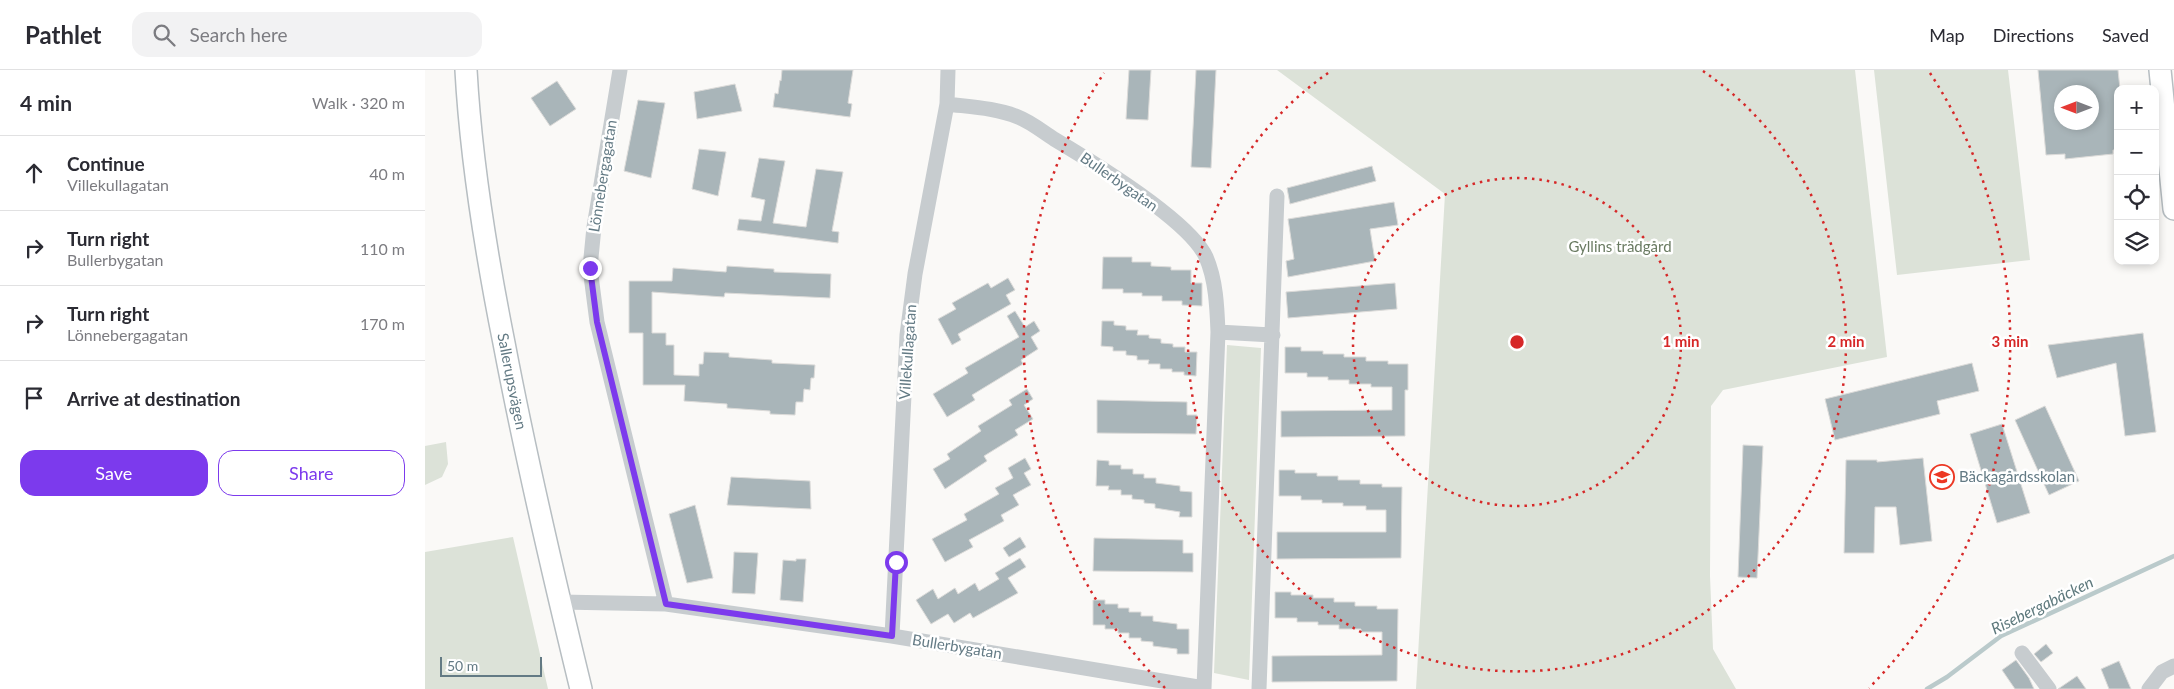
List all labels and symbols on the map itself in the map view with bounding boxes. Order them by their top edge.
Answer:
north arrow [2054,85,2099,130]
street label: Lönnebergagatan [584,118,620,233]
street label: Bullerbygatan [1077,148,1162,215]
park label: Gyllins trädgård [1568,237,1672,255]
route end [579,257,602,280]
street label: Villekullagatan [895,304,919,400]
street label: Sallerupsvägen [494,331,531,431]
text: 1 min [1662,332,1700,350]
text: 2 min [1827,332,1865,350]
text: 3 min [1991,332,2029,350]
centre of rings [1508,333,1526,351]
school or university icon: Bäckagårdsskolan [1929,464,1955,490]
place label: Bäckagårdsskolan [1959,467,2075,485]
route start [885,551,908,574]
water label: Risebergabäcken [1988,572,2096,637]
street label: Bullerbygatan [911,630,1003,662]
scale bar [440,654,543,677]

